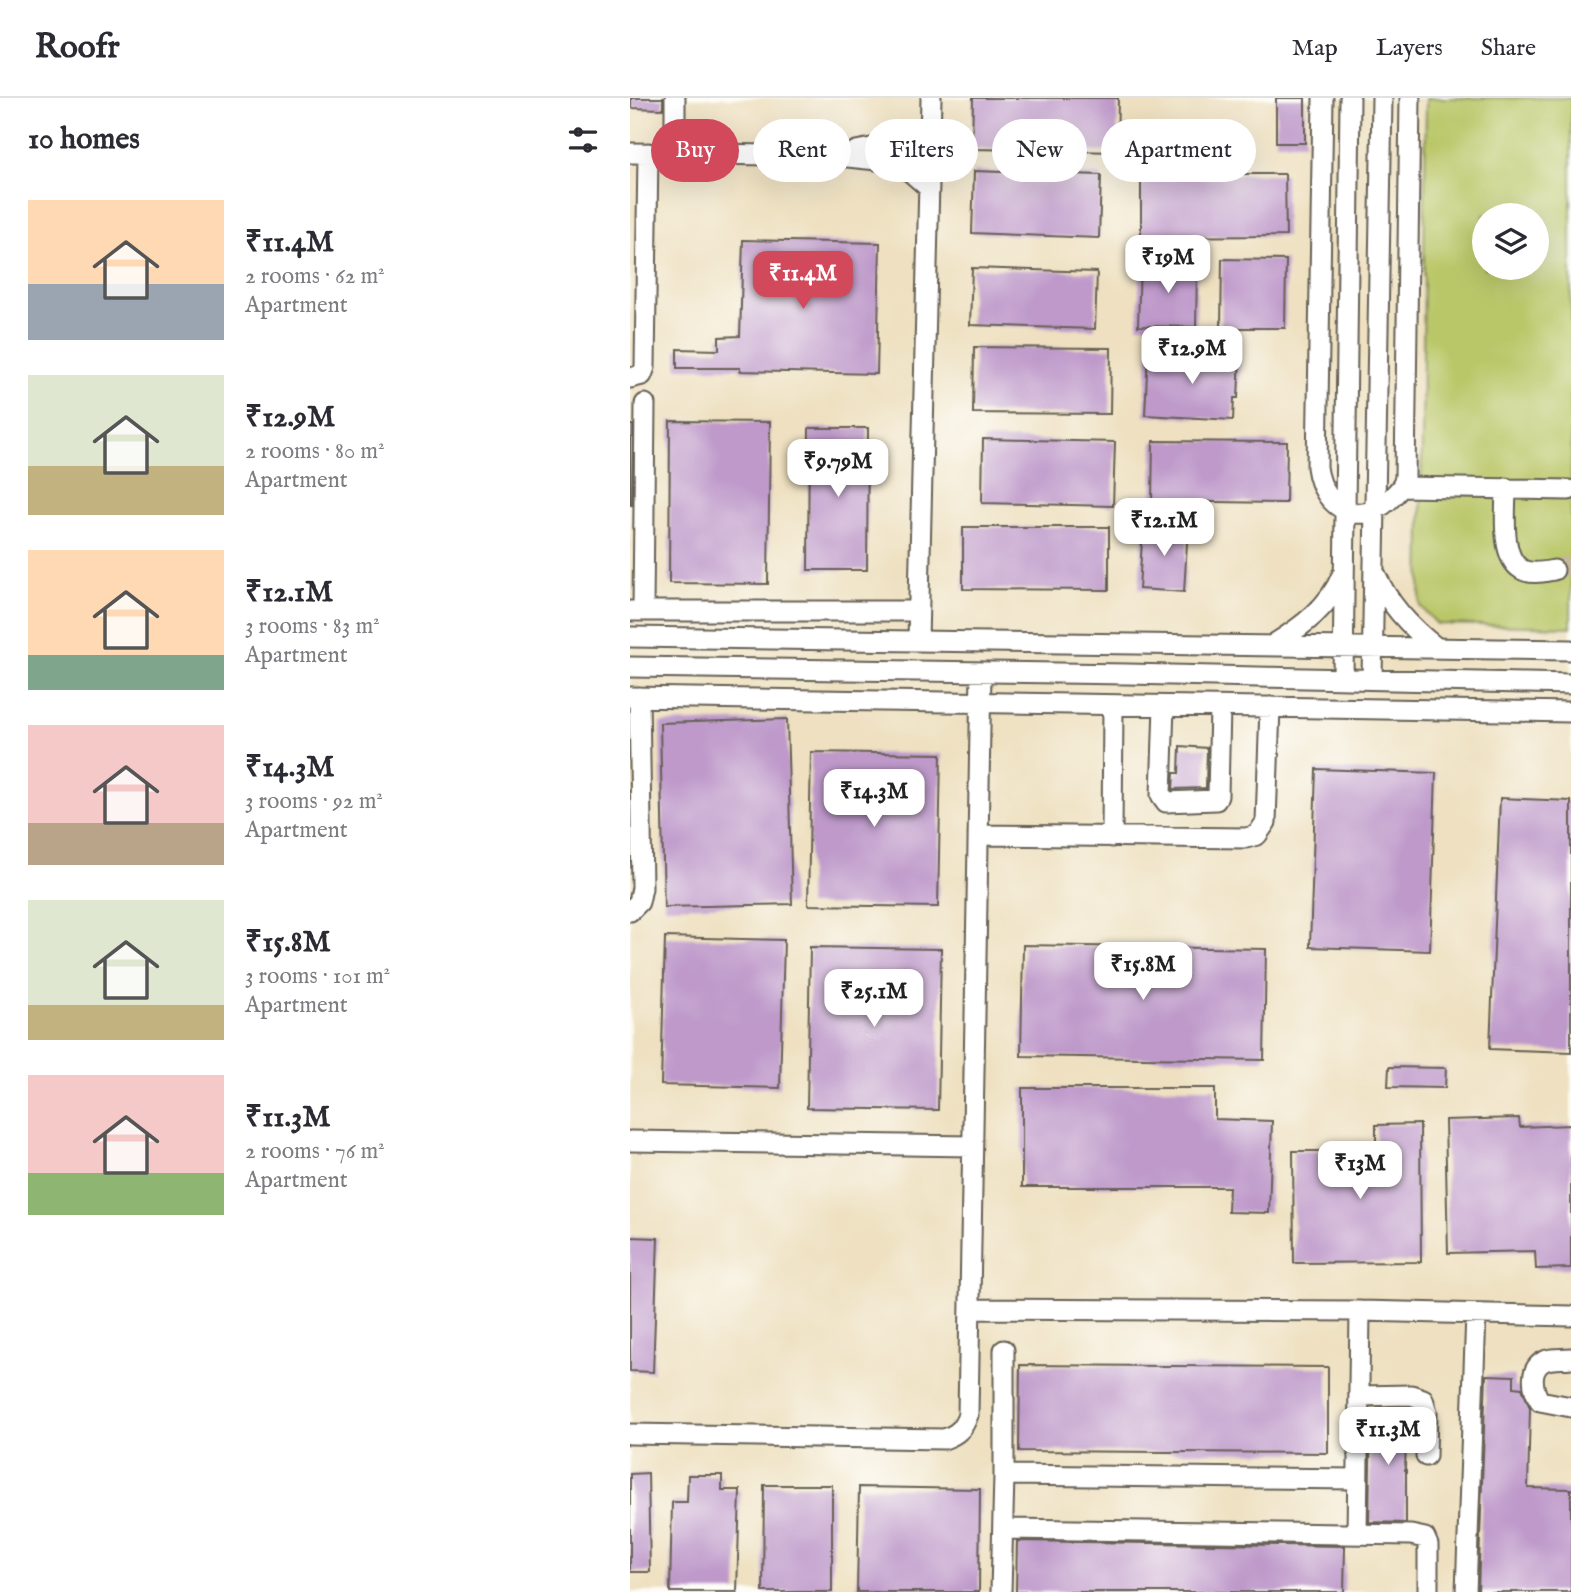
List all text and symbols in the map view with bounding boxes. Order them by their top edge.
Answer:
text: Roofr [35,27,120,69]
text: Map [1292,33,1338,64]
text: Layers [1376,33,1443,64]
text: Share [1481,33,1536,64]
chip: Buy [651,119,739,182]
chip: Rent [753,119,851,182]
chip: Filters [865,119,978,182]
chip: New [992,119,1087,182]
chip: Apartment [1101,119,1256,182]
text: 10 homes [28,121,140,159]
icon: filters [564,121,602,159]
map controls [1472,203,1549,280]
button: layers [1472,203,1549,280]
text: ₹11.4M [245,224,334,262]
icon: home [84,228,168,312]
pin: ₹19M [1127,236,1209,295]
text: ₹19M [1141,243,1195,272]
pin: ₹11.4M [746,252,860,311]
text: ₹11.4M [769,259,837,288]
text: 2 rooms · 62 m² [245,262,385,291]
text: Apartment [245,291,348,320]
pin: ₹12.9M [1135,327,1249,386]
text: ₹12.9M [1157,334,1227,363]
text: ₹12.9M [245,399,335,437]
icon: home [84,403,168,487]
text: 2 rooms · 80 m² [245,437,385,466]
pin: ₹9.79M [781,440,895,499]
text: ₹9.79M [803,447,873,476]
text: Apartment [245,466,348,495]
pin: ₹12.1M [1107,498,1221,558]
text: ₹12.1M [1130,506,1198,535]
text: ₹12.1M [245,574,333,612]
icon: home [84,578,168,662]
text: 3 rooms · 83 m² [245,612,380,641]
text: Apartment [245,641,348,670]
text: ₹14.3M [245,749,335,787]
icon: home [84,753,168,837]
pin: ₹14.3M [817,770,931,829]
text: ₹14.3M [840,777,908,806]
text: 3 rooms · 92 m² [245,787,383,816]
text: Apartment [245,816,348,845]
text: ₹15.8M [245,924,331,962]
icon: home [84,928,168,1012]
pin: ₹15.8M [1086,942,1200,1002]
text: ₹15.8M [1110,950,1176,979]
text: 3 rooms · 101 m² [245,962,390,991]
pin: ₹25.1M [817,970,931,1029]
text: ₹25.1M [840,977,908,1006]
text: Apartment [245,991,348,1020]
text: ₹11.3M [245,1099,330,1137]
icon: home [84,1103,168,1187]
text: 2 rooms · 76 m² [245,1137,385,1166]
pin: ₹13M [1319,1142,1401,1201]
text: ₹13M [1334,1149,1386,1178]
text: Apartment [245,1166,348,1195]
pin: ₹11.3M [1331,1408,1445,1467]
text: ₹11.3M [1355,1415,1421,1444]

